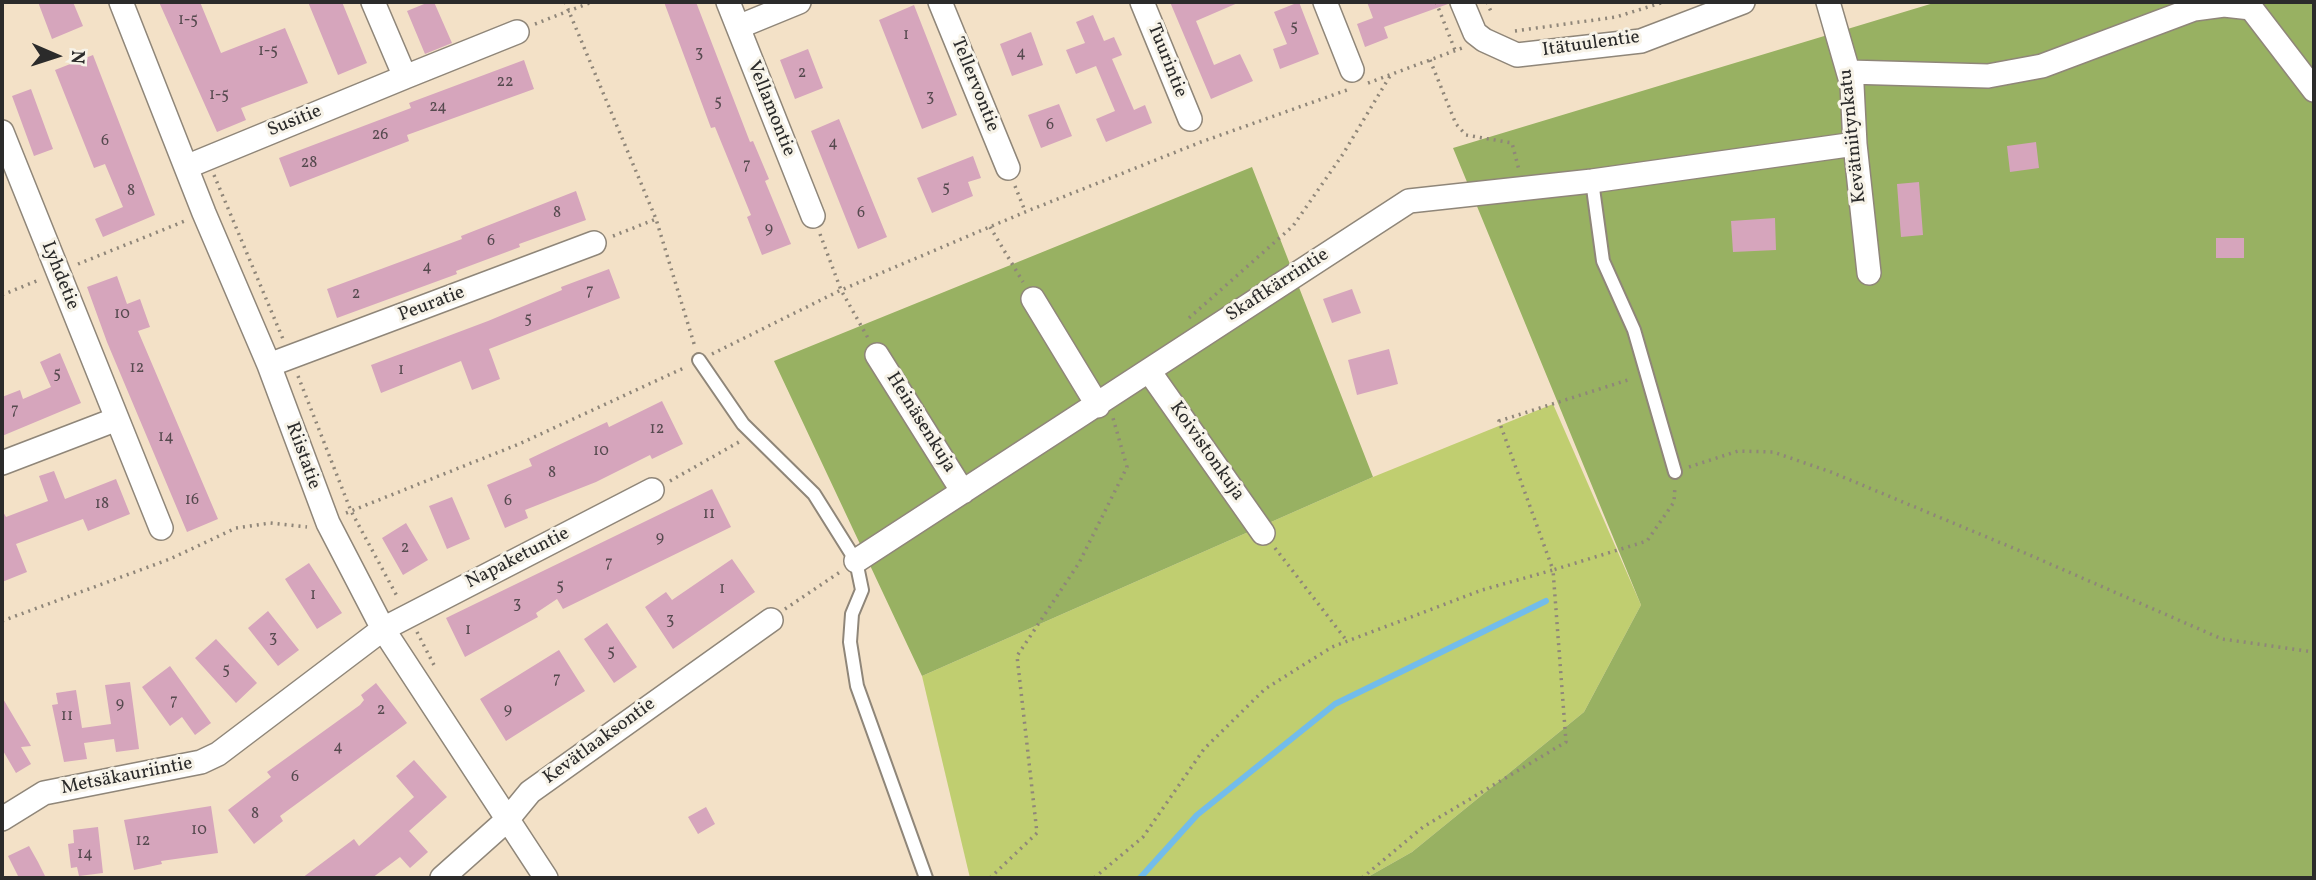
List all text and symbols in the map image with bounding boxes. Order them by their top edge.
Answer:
house number: 1-5 [178,11,198,31]
house number: 5 [1290,18,1298,38]
north arrow [21,21,91,91]
street label: Tuurintie [1141,21,1191,101]
house number: 1 [903,26,909,46]
street label: Itätuulentie [1541,27,1641,63]
street label: Tellervontie [945,34,1003,136]
house number: 1-5 [258,42,278,62]
house number: 3 [695,44,703,64]
house number: 4 [1016,44,1026,64]
text: N [64,50,90,65]
street label: Vellamontie [741,58,799,160]
house number: 2 [798,64,806,84]
street label: Kevätniitynkatu [1836,68,1872,204]
house number: 22 [496,73,514,93]
house number: 1-5 [209,86,229,106]
house number: 3 [926,88,934,108]
house number: 5 [714,93,722,113]
house number: 24 [429,98,447,118]
street label: Susitie [265,101,325,143]
house number: 6 [1046,116,1054,136]
house number: 26 [372,126,388,146]
house number: 6 [101,132,109,152]
house number: 4 [828,134,838,154]
house number: 28 [301,154,317,174]
house number: 7 [743,156,751,176]
house number: 5 [942,179,950,199]
house number: 8 [127,182,135,202]
house number: 8 [553,204,561,224]
house number: 6 [857,204,865,224]
house number: 9 [765,220,773,240]
house number: 6 [487,232,495,252]
street label: Lyhdetie [35,238,83,314]
street label: Skaftkärrintie [1222,244,1334,328]
house number: 4 [422,258,432,278]
street label: Peuratie [396,282,468,328]
house number: 7 [586,282,594,302]
house number: 2 [352,285,360,305]
house number: 10 [114,305,130,325]
house number: 5 [524,310,532,330]
house number: 12 [130,359,144,379]
house number: 1 [398,361,404,381]
house number: 5 [53,365,61,385]
street label: Heinäsenkuja [880,369,960,477]
street label: Koivistonkuja [1163,398,1249,506]
house number: 7 [11,401,19,421]
street label: Riistatie [279,419,325,493]
house number: 12 [650,420,664,440]
house number: 14 [158,428,174,448]
house number: 10 [593,442,609,462]
house number: 8 [548,464,556,484]
house number: 16 [185,491,199,511]
house number: 6 [504,492,512,512]
house number: 18 [95,495,109,515]
house number: 11 [703,505,715,525]
street label: Napaketuntie [462,523,574,595]
house number: 9 [656,529,664,549]
house number: 2 [401,539,409,559]
house number: 7 [605,554,613,574]
house number: 5 [556,577,564,597]
house number: 1 [719,580,725,600]
house number: 1 [310,586,316,606]
house number: 3 [513,595,521,615]
house number: 3 [666,611,674,631]
house number: 1 [465,621,471,641]
house number: 3 [269,629,277,649]
house number: 5 [607,643,615,663]
house number: 5 [222,661,230,681]
house number: 7 [553,670,561,690]
house number: 7 [170,692,178,712]
street label: Kevätlaaksontie [540,694,660,790]
house number: 9 [116,695,124,715]
house number: 2 [377,701,385,721]
house number: 9 [504,701,512,721]
house number: 11 [61,707,73,727]
house number: 4 [333,738,343,758]
street label: Metsäkauriintie [59,753,195,801]
house number: 6 [291,768,299,788]
house number: 8 [251,805,259,825]
house number: 10 [191,821,207,841]
house number: 12 [136,832,150,852]
house number: 14 [77,845,93,865]

